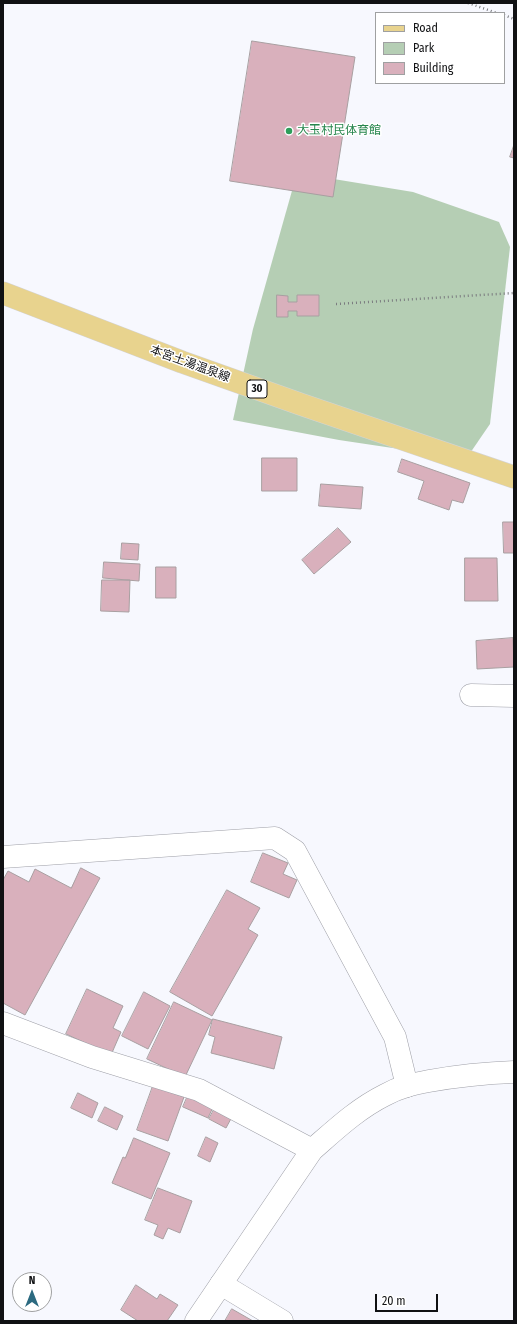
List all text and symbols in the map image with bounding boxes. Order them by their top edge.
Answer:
legend [375,12,505,84]
text: Road [413,21,438,35]
text: Park [413,41,434,55]
text: Building [413,61,453,75]
place label: 大玉村民体育館 [297,124,381,138]
marker: 大玉村民体育館 [284,126,294,136]
street label: 本宮土湯温泉線 [148,343,232,385]
road number: 30 [247,380,267,398]
north arrow [12,1272,52,1312]
text: N [29,1274,35,1287]
scale bar [377,1286,440,1312]
text: 20 m [382,1294,406,1308]

